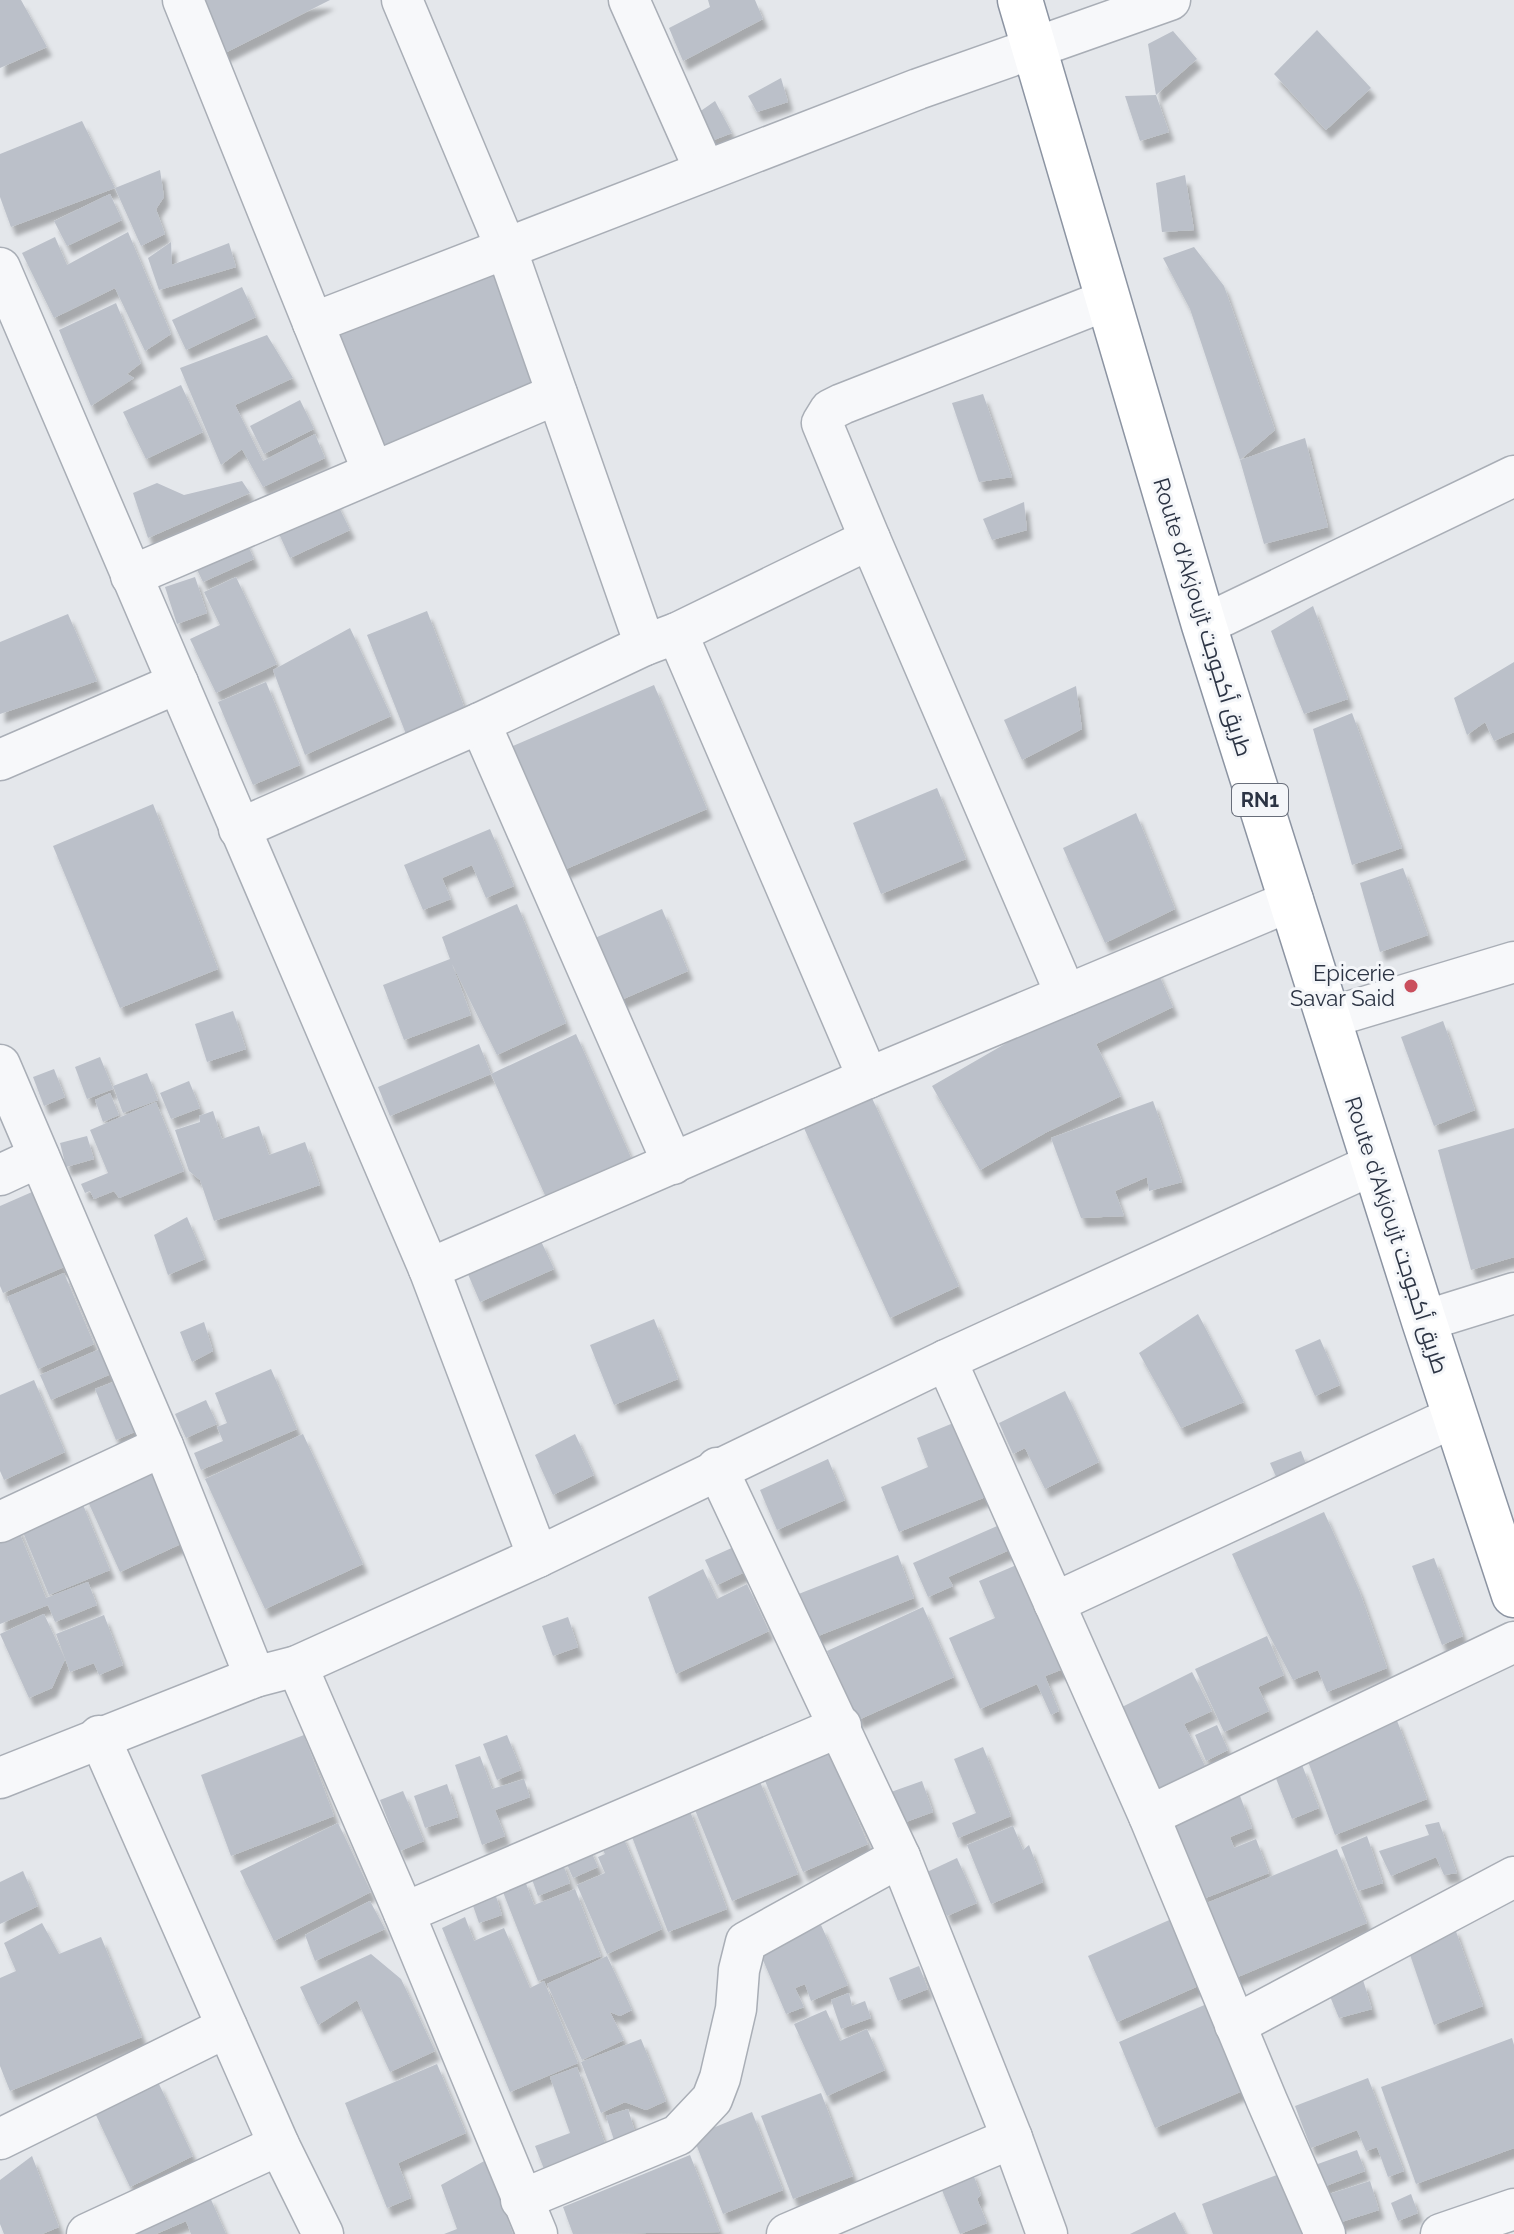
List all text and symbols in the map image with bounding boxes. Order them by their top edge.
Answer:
street label: Route d'Akjoujt طريق أكجوجت [1147,475,1258,760]
road number: RN1 [1232,784,1288,816]
place label: Epicerie Savar Said [1290,960,1395,1011]
marker: Epicerie Savar Said [1402,977,1420,995]
street label: Route d'Akjoujt طريق أكجوجت [1339,1093,1454,1377]

